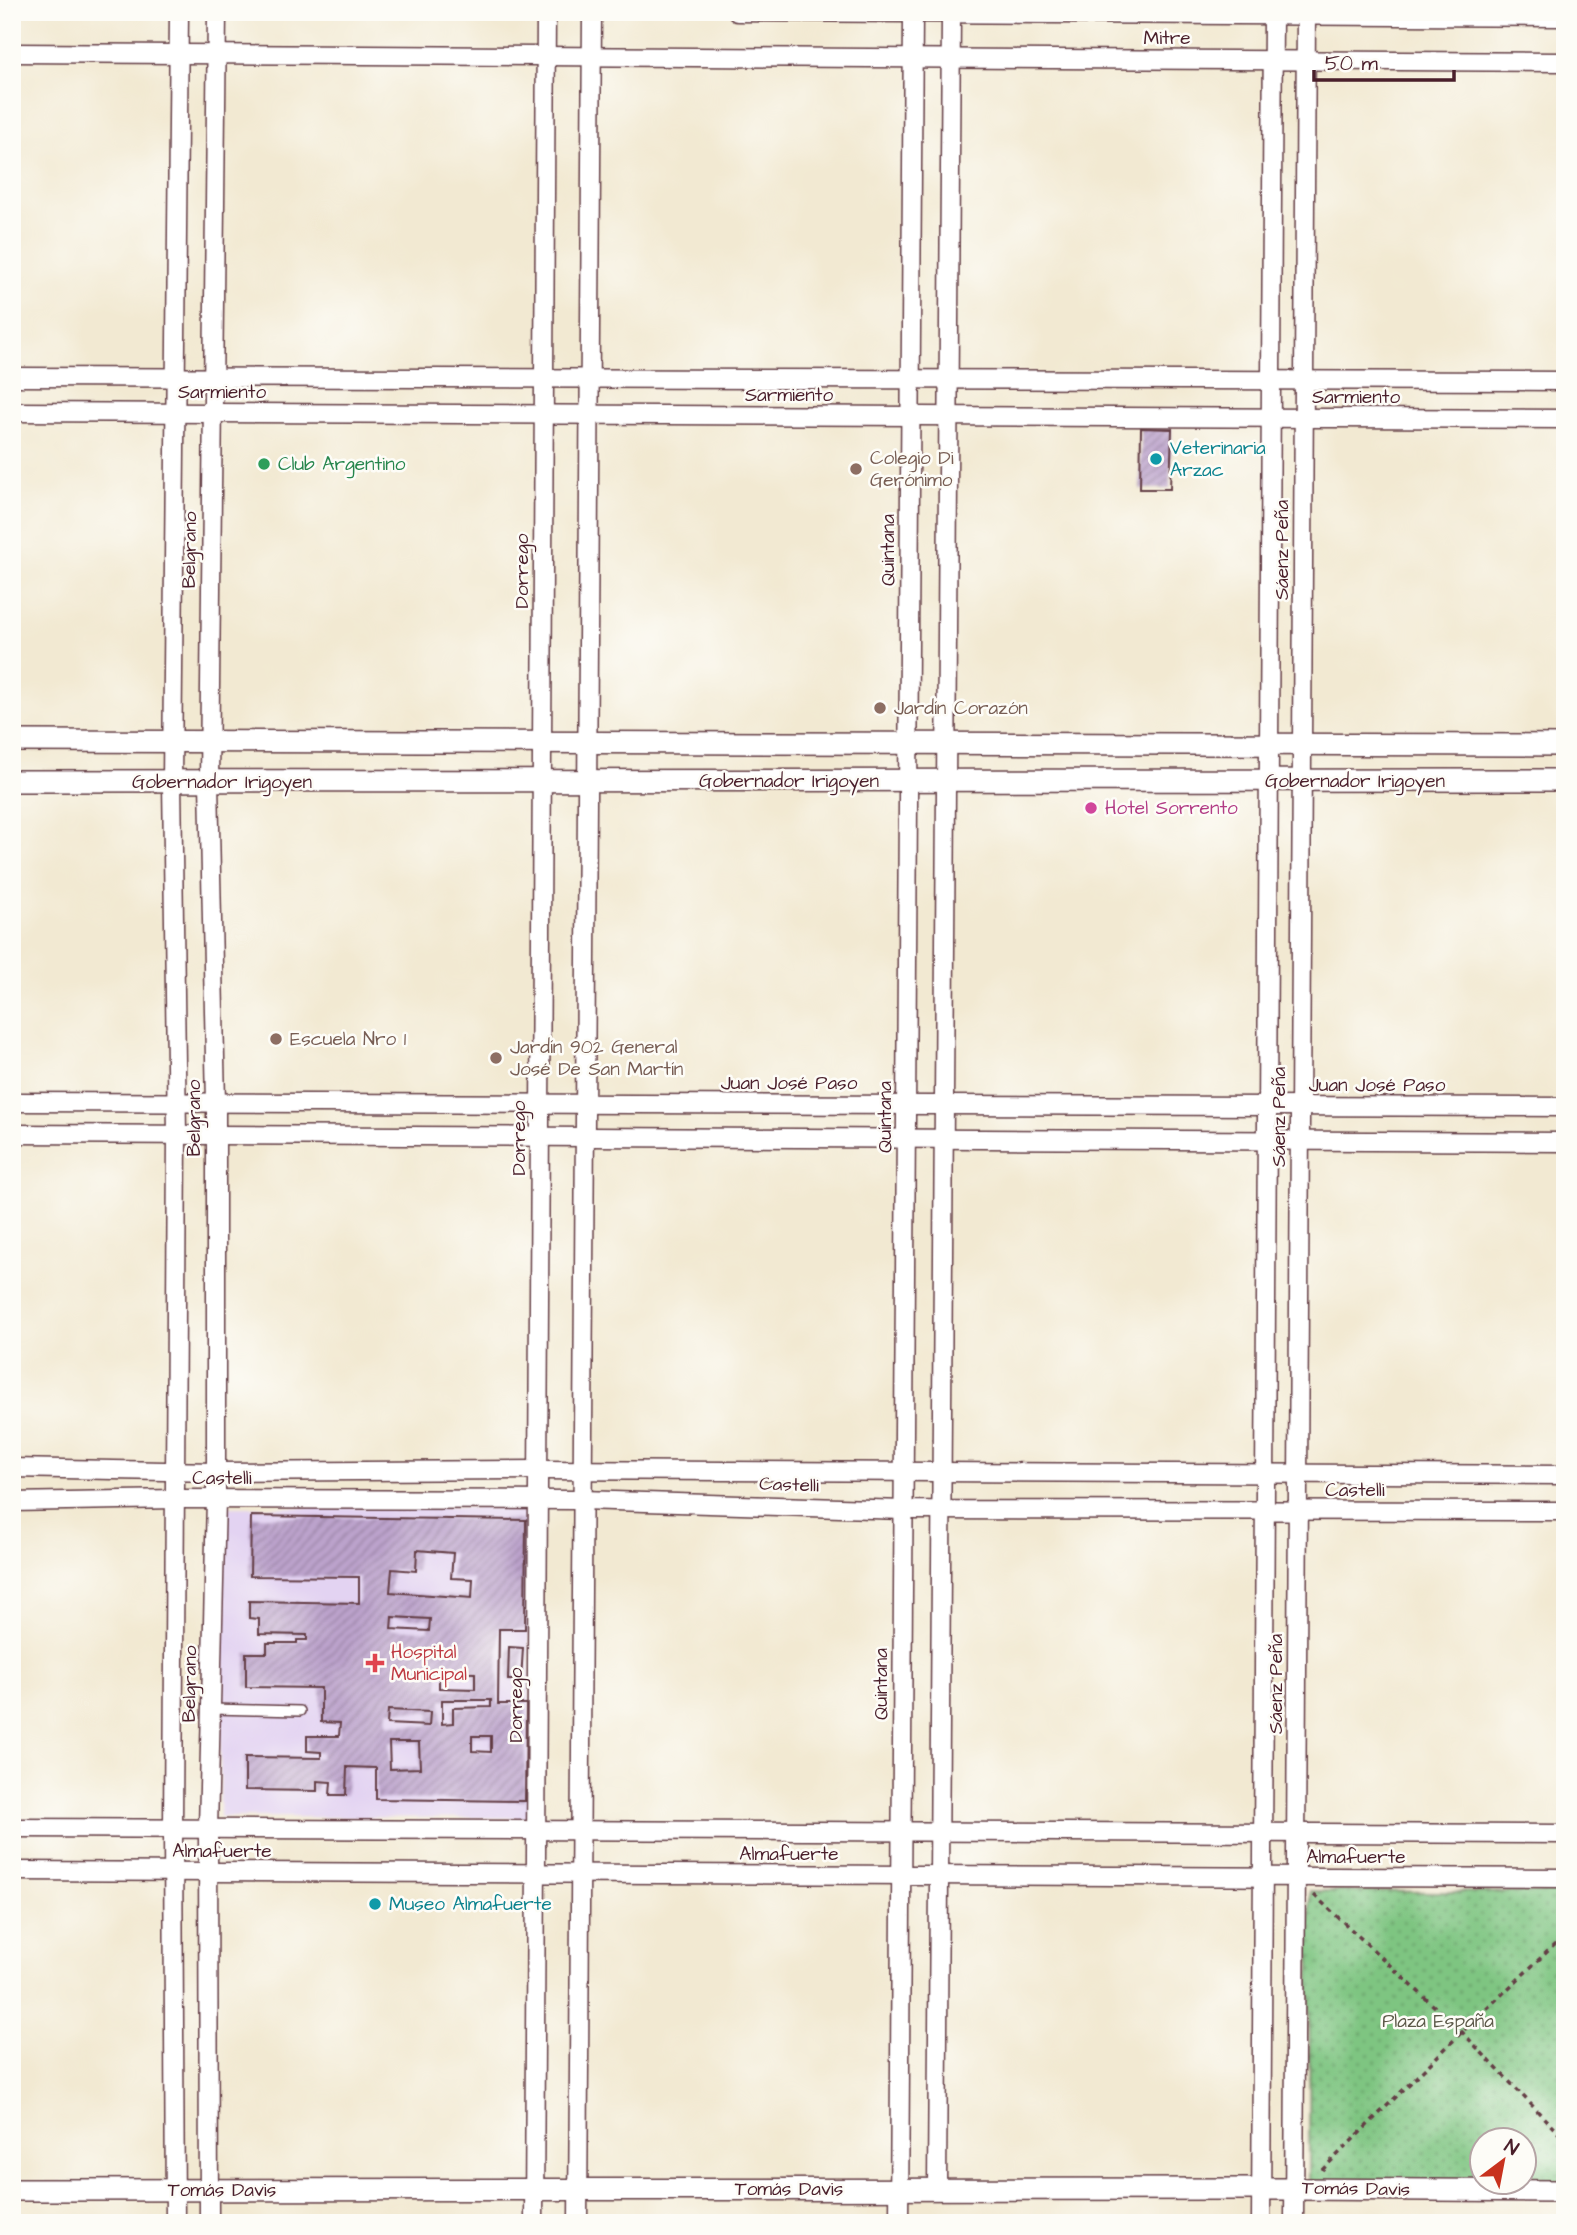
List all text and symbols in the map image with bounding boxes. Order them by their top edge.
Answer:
street label: Mitre [1143,25,1191,52]
scale bar [1314,38,1454,82]
text: 50 m [1325,49,1379,78]
street label: Sarmiento [178,379,266,406]
street label: Sarmiento [745,382,833,409]
street label: Sarmiento [1312,384,1400,411]
place label: Veterinaria Arzac [1170,435,1266,484]
place label: Colegio Di Gerónimo [870,445,954,494]
place label: Club Argentino [278,451,406,479]
marker: Veterinaria Arzac [1148,451,1164,467]
marker: Club Argentino [256,456,272,472]
marker: Colegio Di Gerónimo [848,461,864,477]
street label: Sáenz Peña [1269,500,1296,600]
street label: Belgrano [176,511,205,589]
street label: Quintana [875,514,902,586]
street label: Dorrego [509,533,537,608]
place label: Jardín Corazón [894,695,1028,722]
marker: Jardín Corazón [872,700,888,716]
street label: Gobernador Irigoyen [699,768,879,796]
street label: Gobernador Irigoyen [1265,768,1445,796]
street label: Gobernador Irigoyen [132,769,312,797]
place label: Hotel Sorrento [1105,795,1238,822]
marker: Hotel Sorrento [1083,800,1099,816]
place label: Escuela Nro 1 [290,1026,407,1053]
marker: Escuela Nro 1 [268,1031,284,1047]
place label: Jardín 902 General José De San Martín [510,1034,683,1083]
marker: Jardín 902 General José De San Martín [488,1050,504,1066]
street label: Sáenz Peña [1266,1067,1293,1167]
street label: Juan José Paso [721,1070,858,1097]
street label: Juan José Paso [1309,1072,1446,1099]
street label: Belgrano [181,1079,209,1156]
street label: Quintana [872,1081,899,1153]
street label: Dorrego [506,1100,534,1175]
street label: Castelli [192,1465,252,1492]
street label: Castelli [759,1470,819,1500]
street label: Castelli [1325,1477,1385,1504]
street label: Sáenz Peña [1263,1634,1290,1734]
place label: Hospital Municipal [391,1639,467,1688]
street label: Belgrano [176,1645,205,1723]
street label: Quintana [868,1648,895,1720]
marker: Hospital Municipal [365,1653,385,1673]
street label: Dorrego [503,1667,531,1742]
street label: Almafuerte [172,1838,272,1865]
street label: Almafuerte [739,1841,839,1868]
street label: Almafuerte [1306,1844,1406,1871]
place label: Museo Almafuerte [389,1891,552,1918]
marker: Museo Almafuerte [367,1896,383,1912]
park label: Plaza España [1382,2008,1494,2035]
north arrow [1468,2126,1538,2196]
text: N [1499,2133,1523,2163]
street label: Tomás Davis [1302,2175,1410,2203]
street label: Tomás Davis [735,2176,843,2203]
street label: Tomás Davis [168,2177,276,2204]

